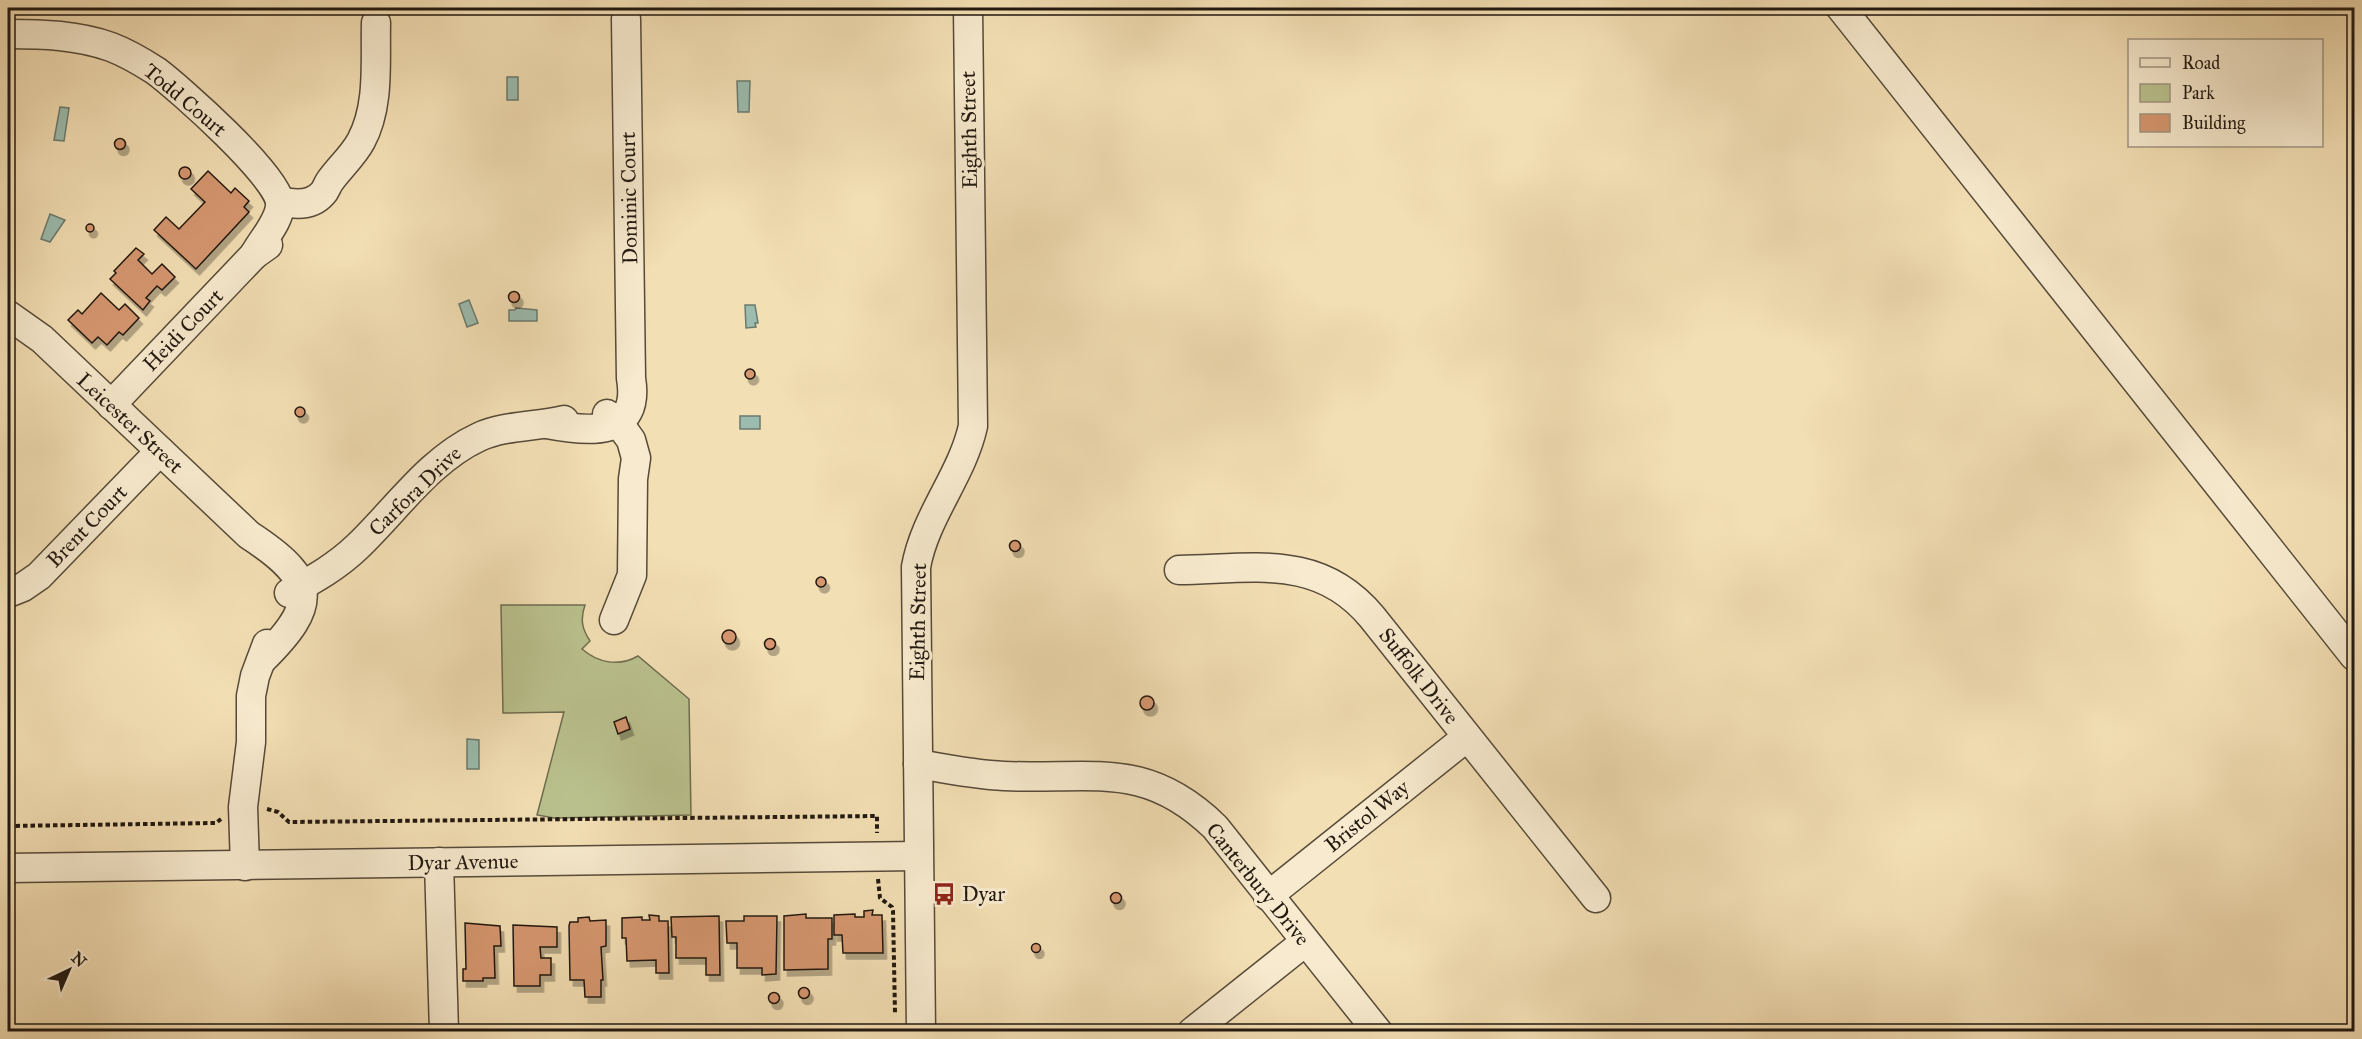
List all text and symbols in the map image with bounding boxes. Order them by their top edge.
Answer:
legend [2128,39,2323,147]
text: Road [2182,52,2220,74]
street label: Todd Court [138,58,232,143]
street label: Eighth Street [955,70,983,189]
text: Park [2182,82,2215,104]
text: Building [2182,112,2246,135]
street label: Dominic Court [615,131,643,265]
street label: Heidi Court [137,283,229,377]
street label: Leicester Street [71,367,189,479]
street label: Carfora Drive [363,440,467,541]
street label: Brent Court [41,479,133,573]
street label: Eighth Street [904,562,932,681]
street label: Suffolk Drive [1373,623,1465,730]
street label: Bristol Way [1320,773,1415,858]
street label: Canterbury Drive [1201,817,1316,951]
street label: Dyar Avenue [407,848,519,876]
bus stop icon: Dyar [931,881,957,907]
place label: Dyar [962,881,1005,907]
north arrow [39,940,99,1000]
text: N [68,948,91,971]

